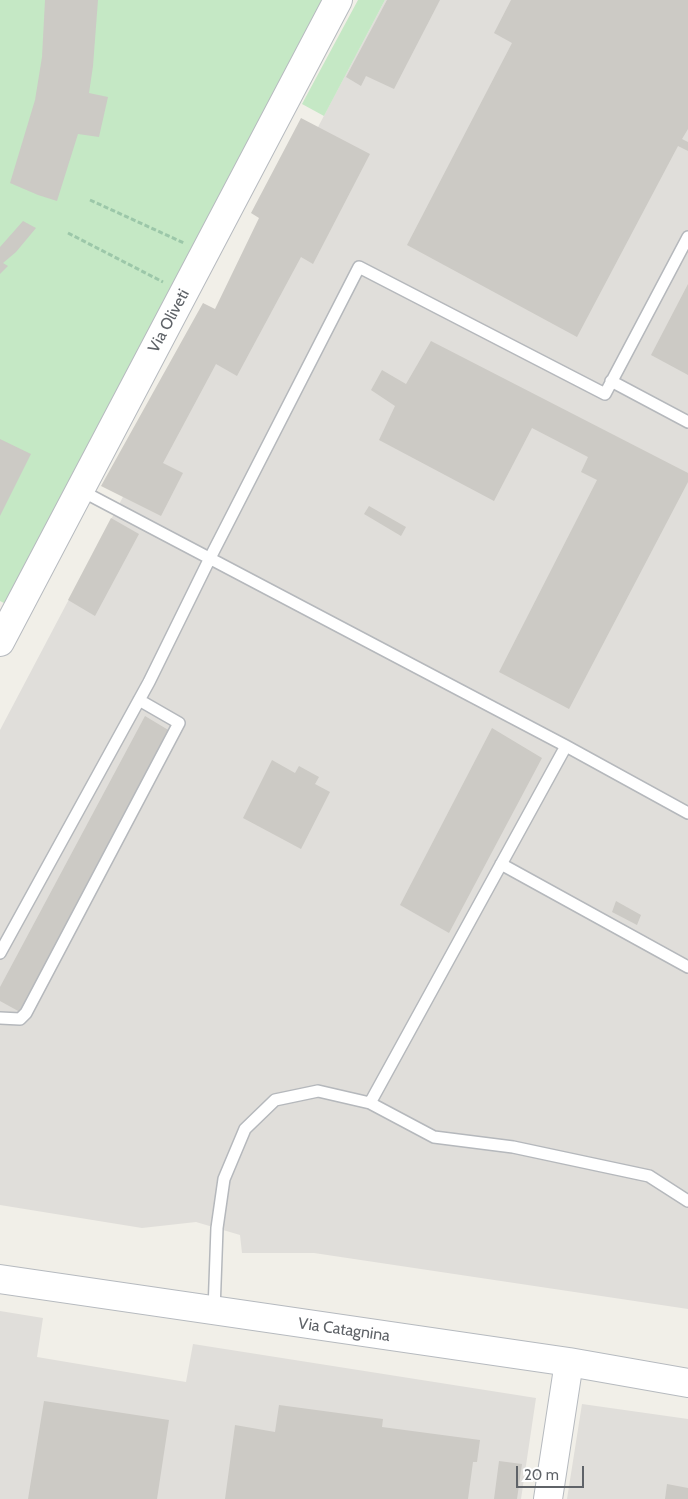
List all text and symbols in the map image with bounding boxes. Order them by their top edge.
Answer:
street label: Via Oliveti [144,286,194,356]
street label: Via Catagnina [297,1314,391,1346]
scale bar [518,1456,586,1488]
text: 20 m [524,1466,559,1484]

